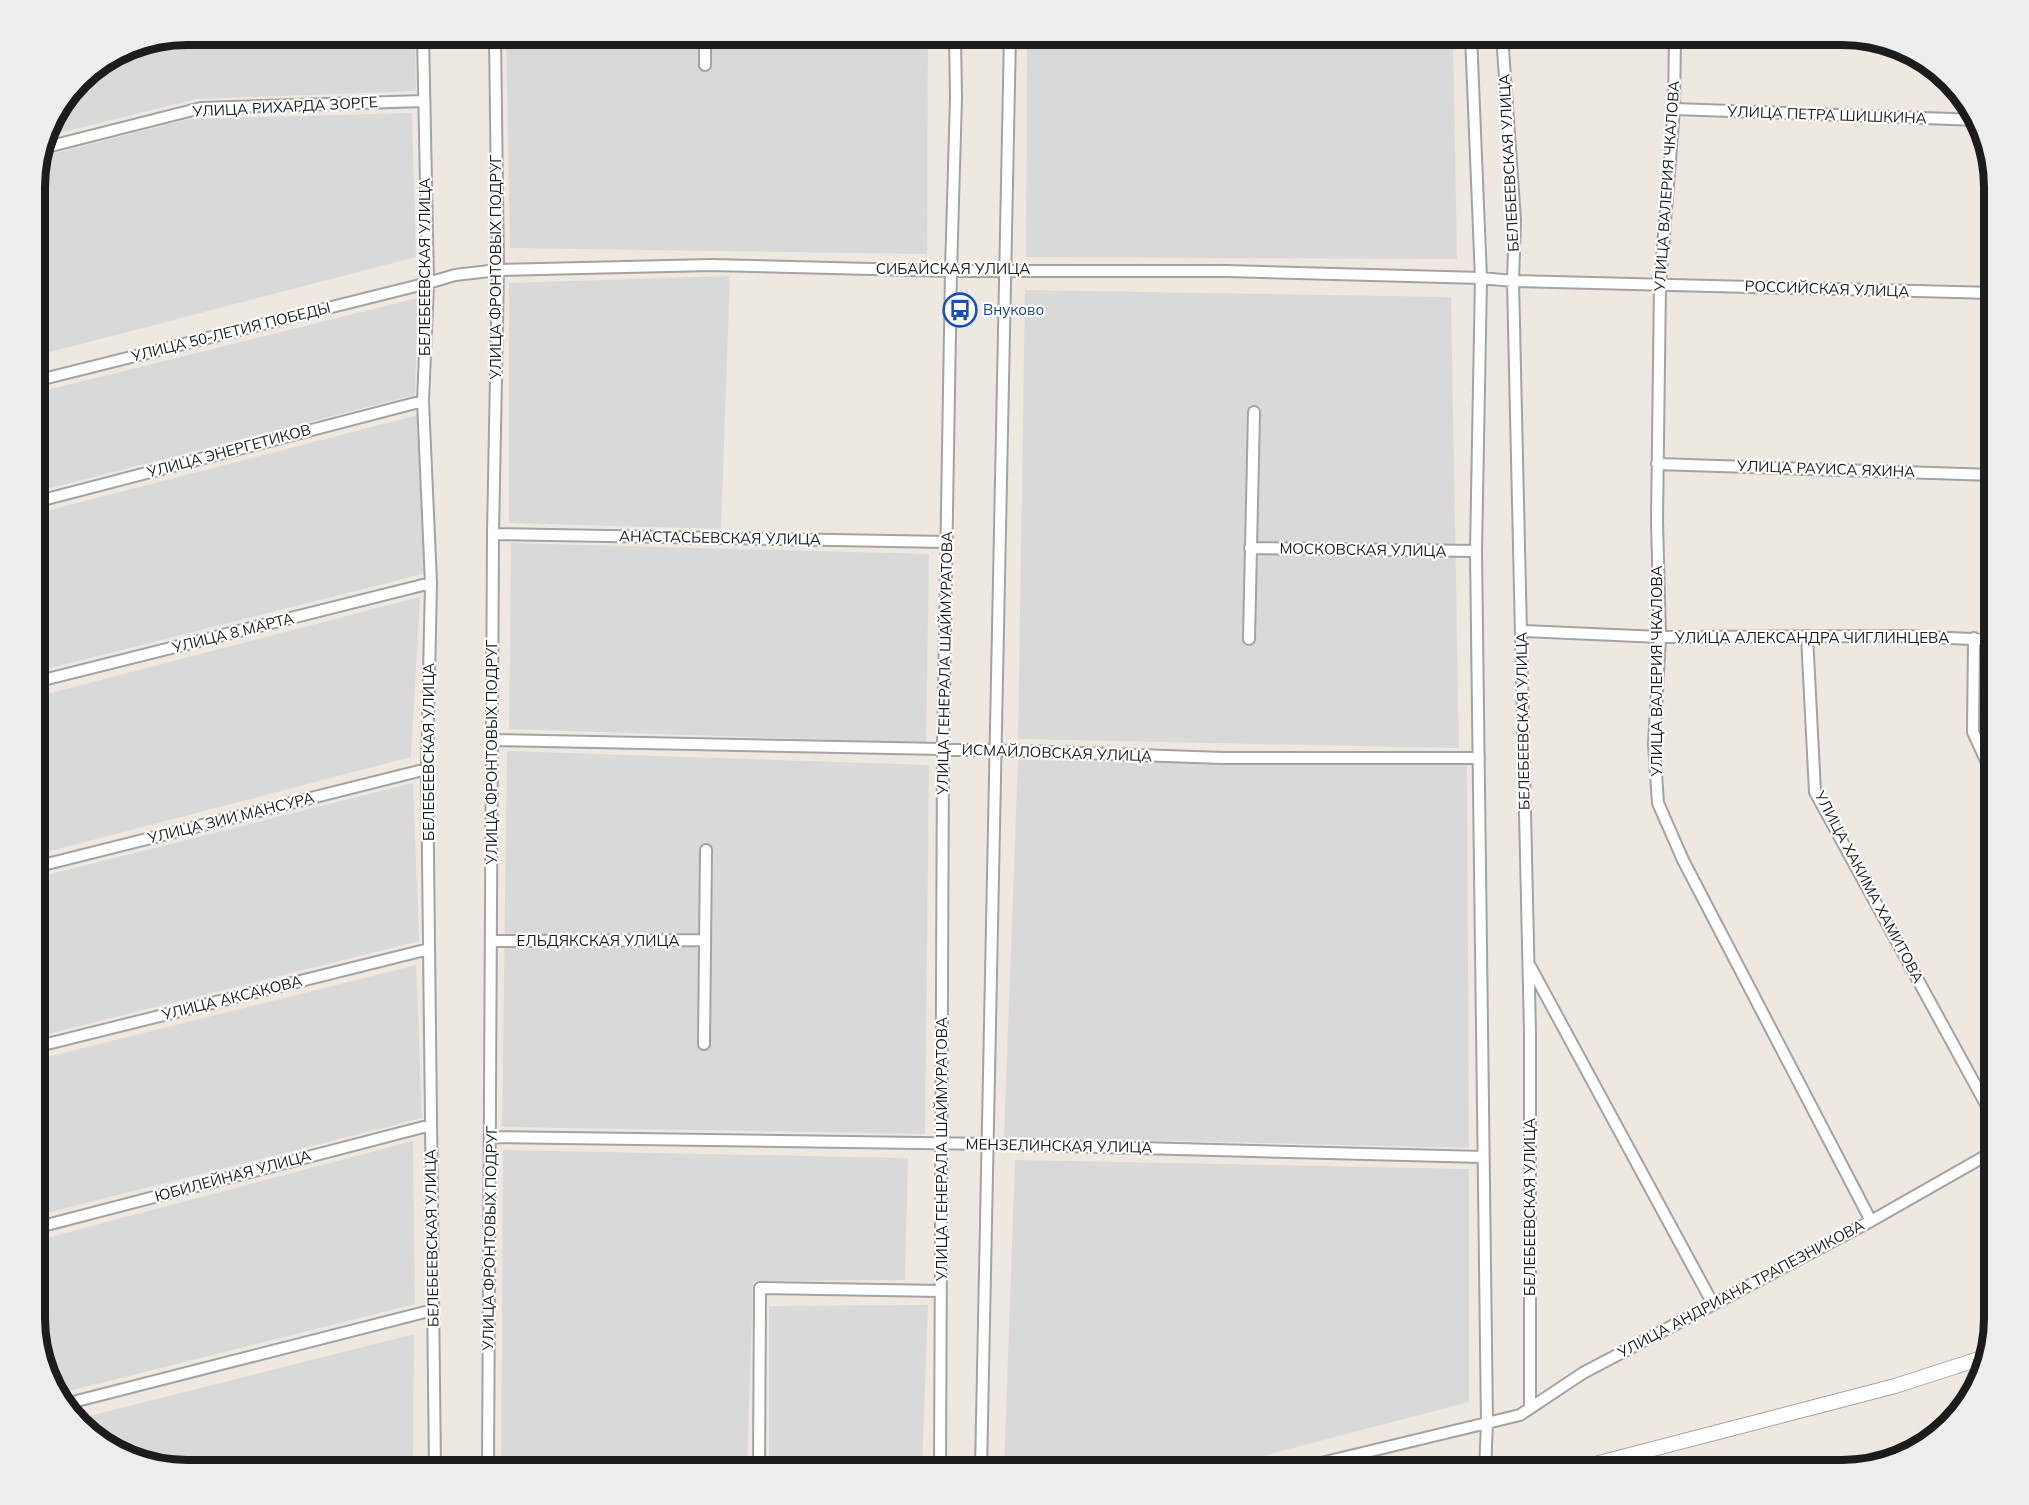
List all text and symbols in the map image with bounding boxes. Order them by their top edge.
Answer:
street label: БЕЛЕБЕЕВСКАЯ УЛИЦА [1494,74,1523,252]
street label: УЛИЦА ВАЛЕРИЯ ЧКАЛОВА [1650,80,1683,293]
street label: УЛИЦА РИХАРДА ЗОРГЕ [191,92,378,121]
street label: УЛИЦА ПЕТРА ШИШКИНА [1726,101,1927,127]
street label: УЛИЦА ФРОНТОВЫХ ПОДРУГ [486,154,505,381]
street label: БЕЛЕБЕЕВСКАЯ УЛИЦА [415,178,434,356]
street label: СИБАЙСКАЯ УЛИЦА [876,259,1030,278]
street label: РОССИЙСКАЯ УЛИЦА [1744,276,1910,301]
bus stop icon: Внуково [942,292,978,328]
street label: УЛИЦА 50-ЛЕТИЯ ПОБЕДЫ [128,298,333,366]
place label: Внуково [983,300,1044,319]
street label: УЛИЦА ЭНЕРГЕТИКОВ [144,419,313,482]
street label: УЛИЦА РАУИСА ЯХИНА [1736,456,1915,481]
street label: АНАСТАСЬЕВСКАЯ УЛИЦА [619,526,821,549]
street label: УЛИЦА ГЕНЕРАЛА ШАЙМУРАТОВА [933,531,956,796]
street label: МОСКОВСКАЯ УЛИЦА [1279,539,1447,560]
street label: УЛИЦА ВАЛЕРИЯ ЧКАЛОВА [1647,565,1666,778]
street label: УЛИЦА 8 МАРТА [169,608,296,657]
street label: УЛИЦА АЛЕКСАНДРА ЧИГЛИНЦЕВА [1674,628,1949,647]
street label: БЕЛЕБЕЕВСКАЯ УЛИЦА [1511,632,1534,810]
street label: УЛИЦА ФРОНТОВЫХ ПОДРУГ [482,639,501,866]
street label: БЕЛЕБЕЕВСКАЯ УЛИЦА [419,663,438,841]
street label: ИСМАЙЛОВСКАЯ УЛИЦА [961,740,1153,765]
street label: УЛИЦА ХАКИМА ХАМИТОВА [1810,787,1928,986]
street label: УЛИЦА ЗИИ МАНСУРА [145,788,316,848]
street label: ЕЛЬДЯКСКАЯ УЛИЦА [516,931,680,950]
street label: УЛИЦА АКСАКОВА [159,971,304,1024]
street label: УЛИЦА ГЕНЕРАЛА ШАЙМУРАТОВА [932,1017,951,1282]
street label: БЕЛЕБЕЕВСКАЯ УЛИЦА [1520,1118,1539,1296]
street label: УЛИЦА ФРОНТОВЫХ ПОДРУГ [478,1125,501,1352]
street label: МЕНЗЕЛИНСКАЯ УЛИЦА [966,1134,1153,1157]
street label: ЮБИЛЕЙНАЯ УЛИЦА [153,1146,313,1206]
street label: БЕЛЕБЕЕВСКАЯ УЛИЦА [420,1149,443,1327]
street label: УЛИЦА АНДРИАНА ТРАПЕЗНИКОВА [1613,1215,1867,1362]

